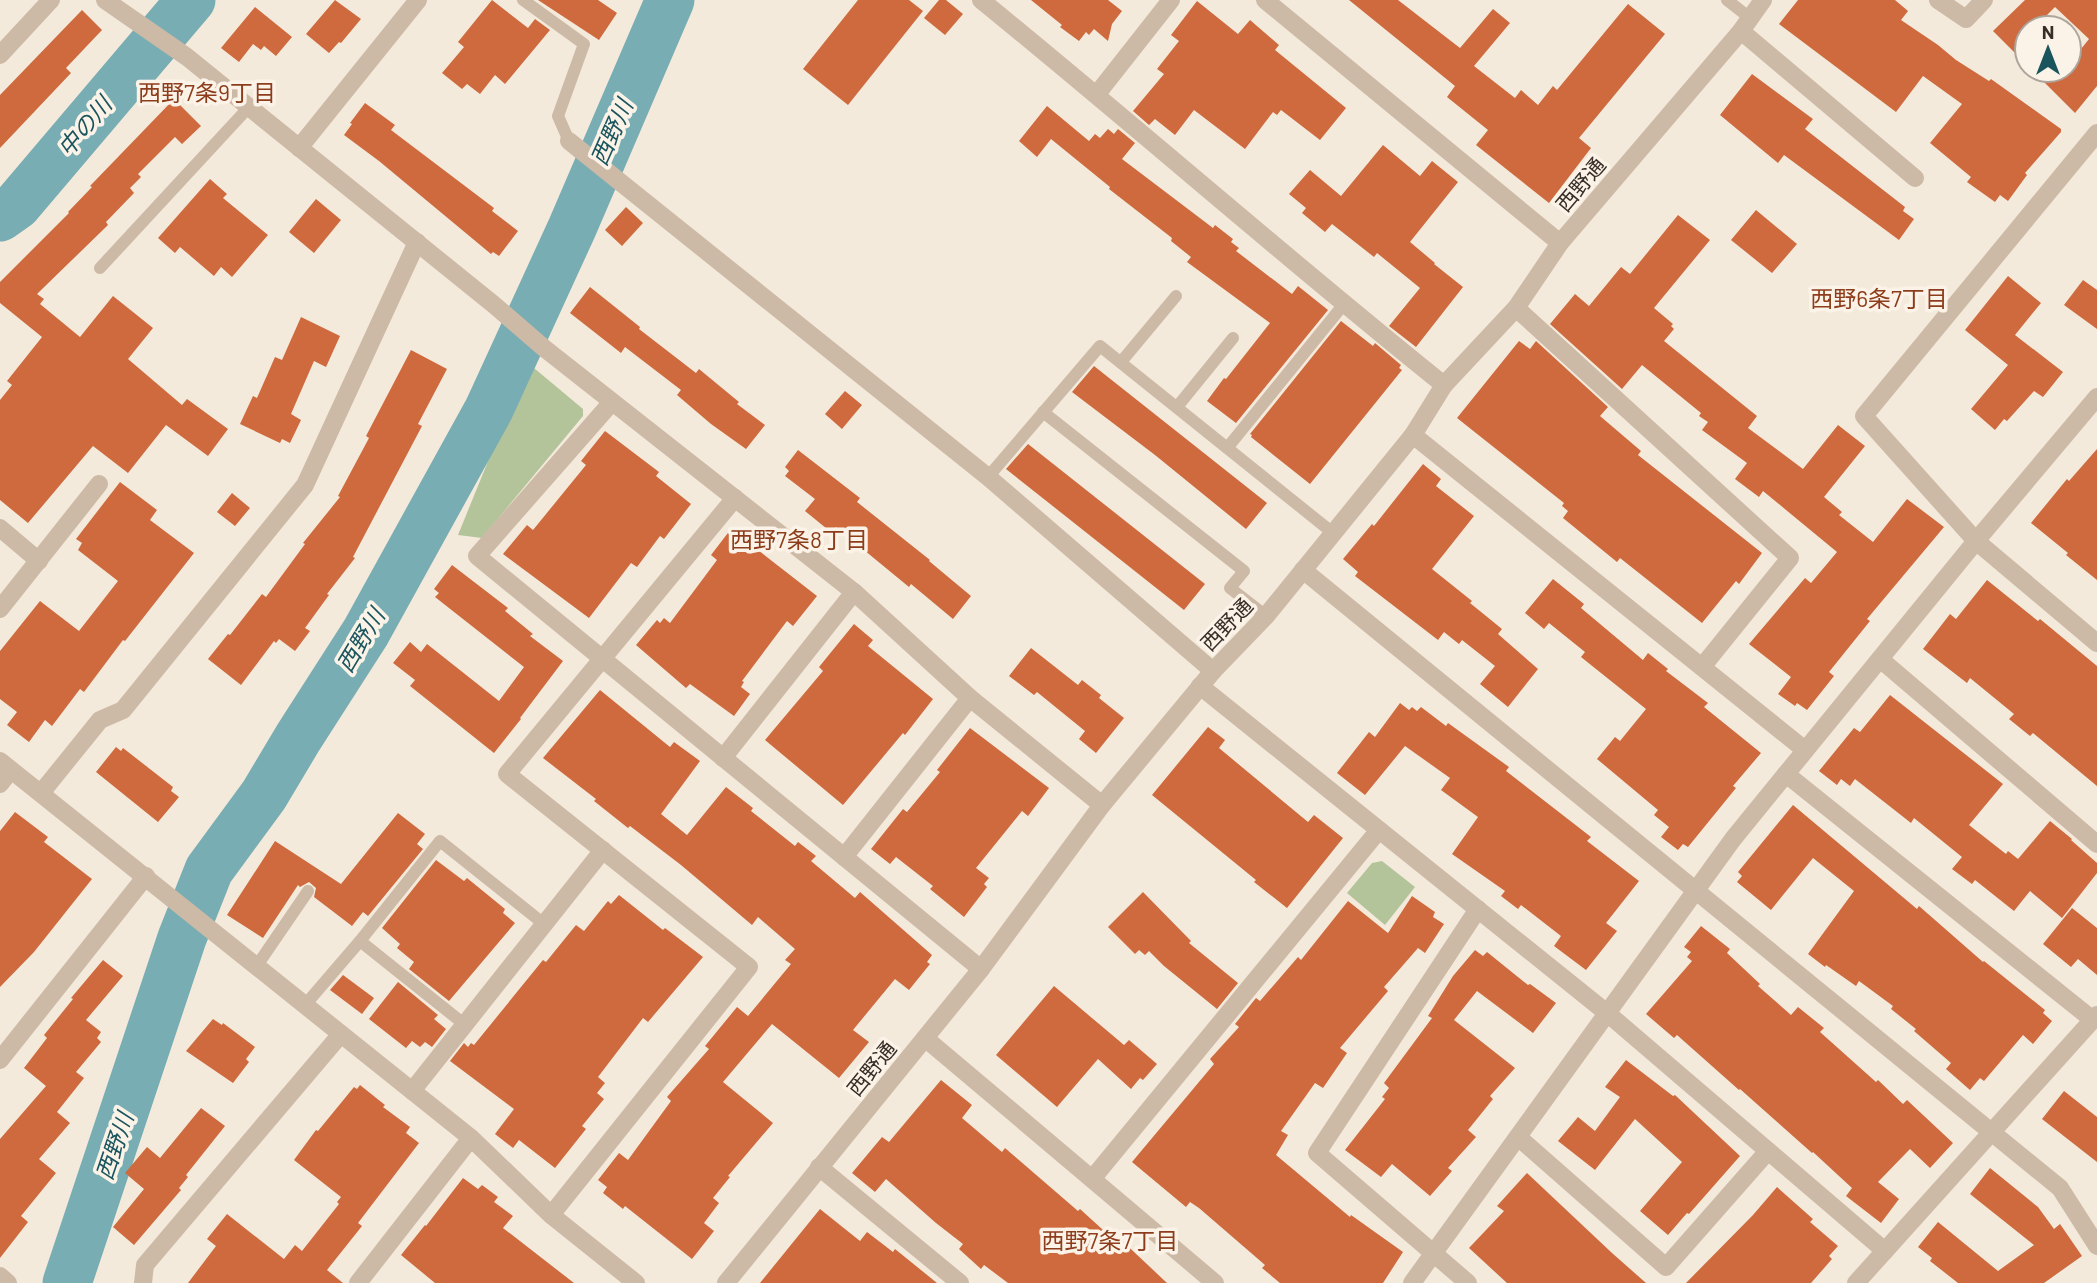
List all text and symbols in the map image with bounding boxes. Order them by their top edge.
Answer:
north arrow [2013,14,2083,84]
text: N [2042,20,2054,43]
district label: 西野7条9丁目 [138,78,276,106]
water label: 中の川 [51,88,119,161]
water label: 西野川 [584,92,639,169]
street label: 西野通 [1550,152,1610,216]
district label: 西野6条7丁目 [1810,284,1948,312]
district label: 西野7条8丁目 [730,525,868,553]
street label: 西野通 [1195,593,1257,655]
water label: 西野川 [330,601,391,677]
street label: 西野通 [841,1036,901,1100]
water label: 西野川 [90,1106,139,1183]
district label: 西野7条7丁目 [1042,1226,1178,1254]

